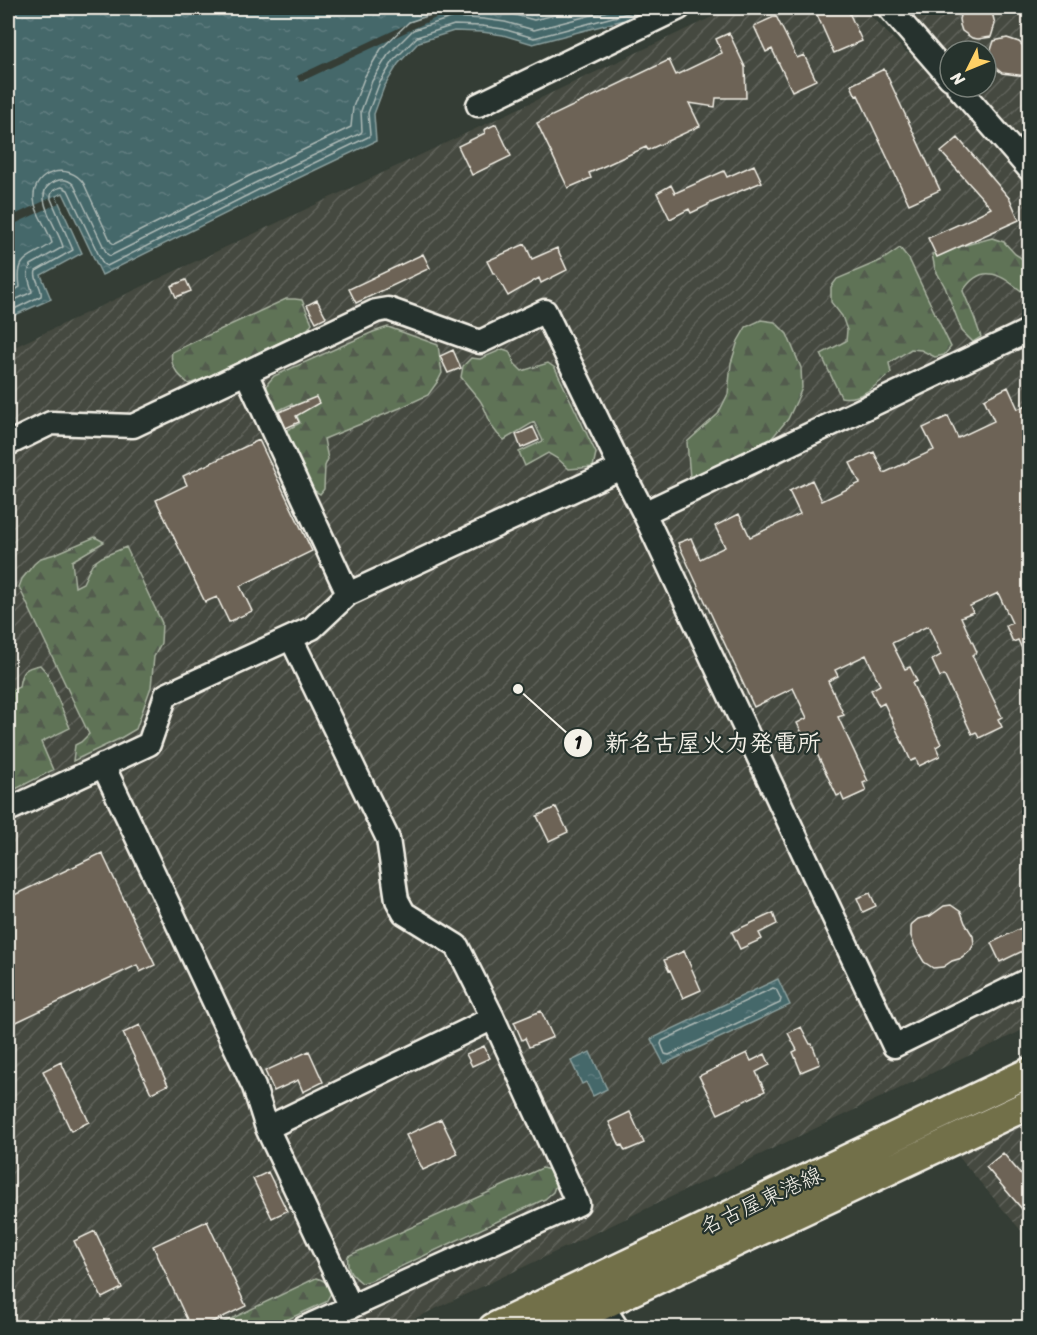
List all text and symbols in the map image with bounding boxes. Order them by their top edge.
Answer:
north arrow [938,39,998,99]
text: N [942,64,972,94]
callout: 新名古屋火力発電所 [563,722,833,764]
text: 新名古屋火力発電所 [605,722,821,764]
text: 1 [574,727,582,759]
street label: 名古屋東港線 [693,1155,829,1246]

